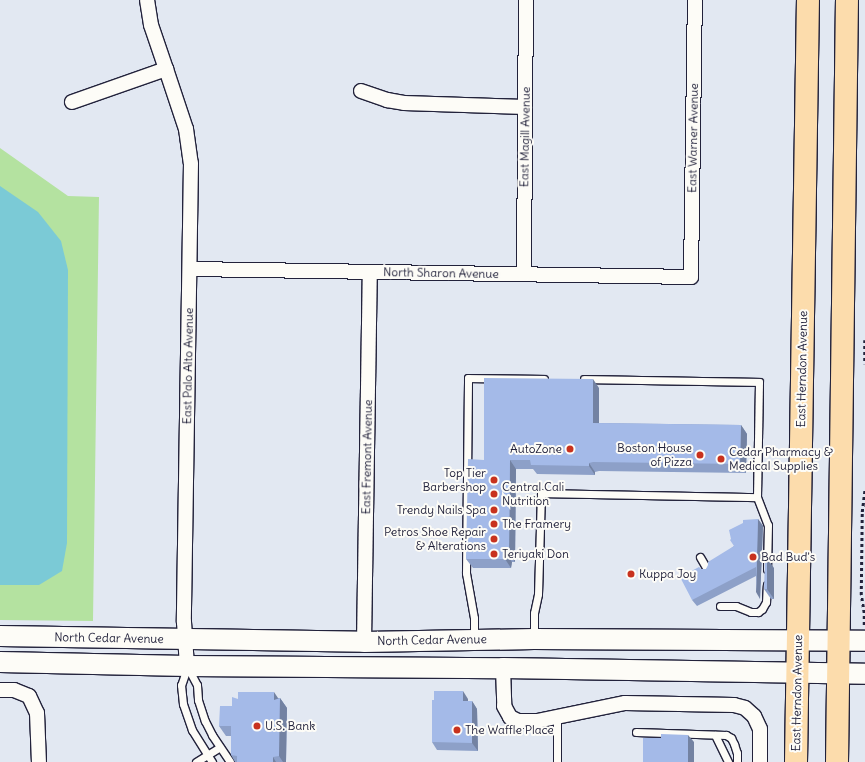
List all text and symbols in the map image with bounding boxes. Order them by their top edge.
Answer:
street label: East Warner Avenue [685,83,701,193]
street label: East Magill Avenue [517,87,533,187]
street label: North Sharon Avenue [383,265,499,281]
street label: East Palo Alto Avenue [180,308,196,424]
street label: East Herndon Avenue [794,311,810,427]
street label: East Fremont Avenue [359,400,375,514]
place label: Boston House of Pizza [617,441,692,469]
place label: AutoZone [510,442,562,456]
marker: AutoZone [565,444,575,454]
place label: Cedar Pharmacy & Medical Supplies [729,445,833,473]
marker: Boston House of Pizza [695,450,705,460]
marker: Cedar Pharmacy & Medical Supplies [716,454,726,464]
place label: Top Tier Barbershop [422,466,486,494]
marker: Top Tier Barbershop [489,475,499,485]
place label: Central Cali Nutrition [502,480,564,508]
marker: Central Cali Nutrition [489,489,499,499]
place label: Trendy Nails Spa [397,503,486,517]
marker: Trendy Nails Spa [489,505,499,515]
place label: The Framery [502,517,571,531]
marker: The Framery [489,519,499,529]
place label: Petros Shoe Repair & Alterations [384,525,486,553]
marker: Petros Shoe Repair & Alterations [489,534,499,544]
place label: Teriyaki Don [502,547,569,561]
marker: Teriyaki Don [489,549,499,559]
place label: Bad Bud's [761,550,815,564]
marker: Bad Bud's [748,552,758,562]
place label: Kuppa Joy [639,567,696,581]
marker: Kuppa Joy [626,569,636,579]
street label: North Cedar Avenue [54,630,164,646]
street label: North Cedar Avenue [377,632,487,648]
street label: East Herndon Avenue [789,635,805,751]
place label: U.S. Bank [265,719,315,733]
marker: U.S. Bank [252,721,262,731]
place label: The Waffle Place [465,723,554,737]
marker: The Waffle Place [452,725,462,735]

